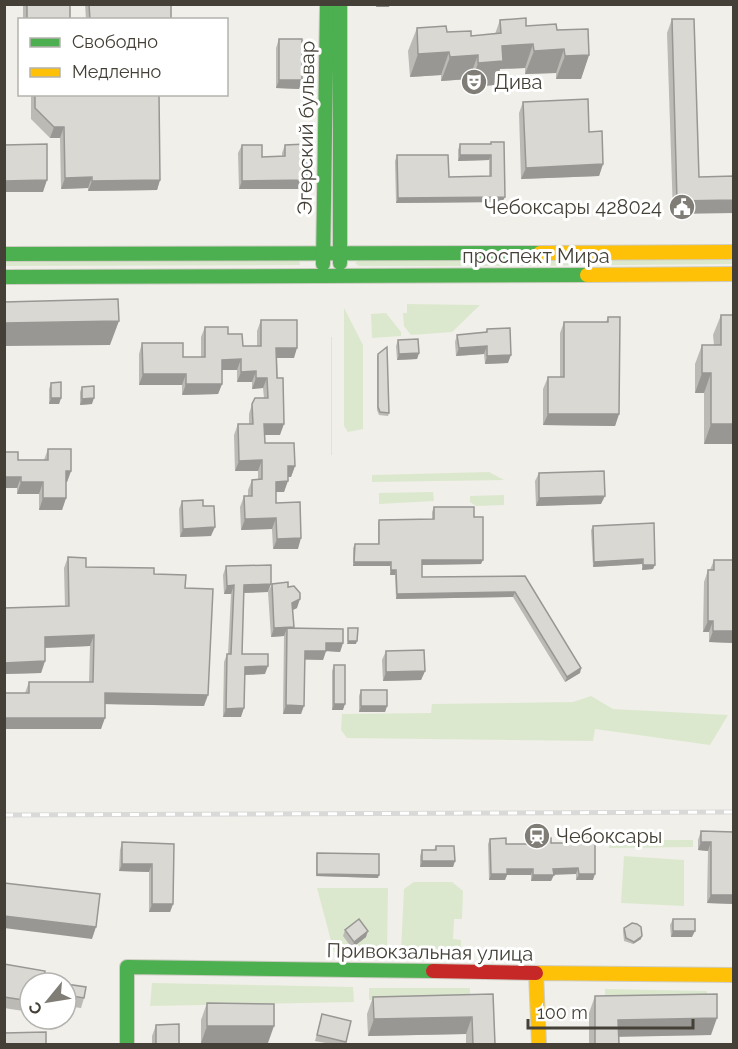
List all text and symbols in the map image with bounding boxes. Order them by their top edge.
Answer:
legend [18,18,228,96]
text: Свободно [72,31,158,52]
street label: Эгерский бульвар [292,41,320,215]
text: Медленно [72,61,161,82]
theatre icon: Дива [459,67,489,97]
place label: Дива [494,70,542,94]
public building icon: Чебоксары 428024 [667,192,697,222]
place label: Чебоксары 428024 [484,195,662,219]
street label: проспект Мира [462,244,610,268]
station icon: Чебоксары [522,821,552,851]
place label: Чебоксары [556,824,662,848]
street label: Привокзальная улица [326,938,534,966]
north arrow [18,971,78,1031]
scale bar [528,992,693,1030]
text: С [24,999,46,1018]
text: 100 m [537,1002,588,1023]

